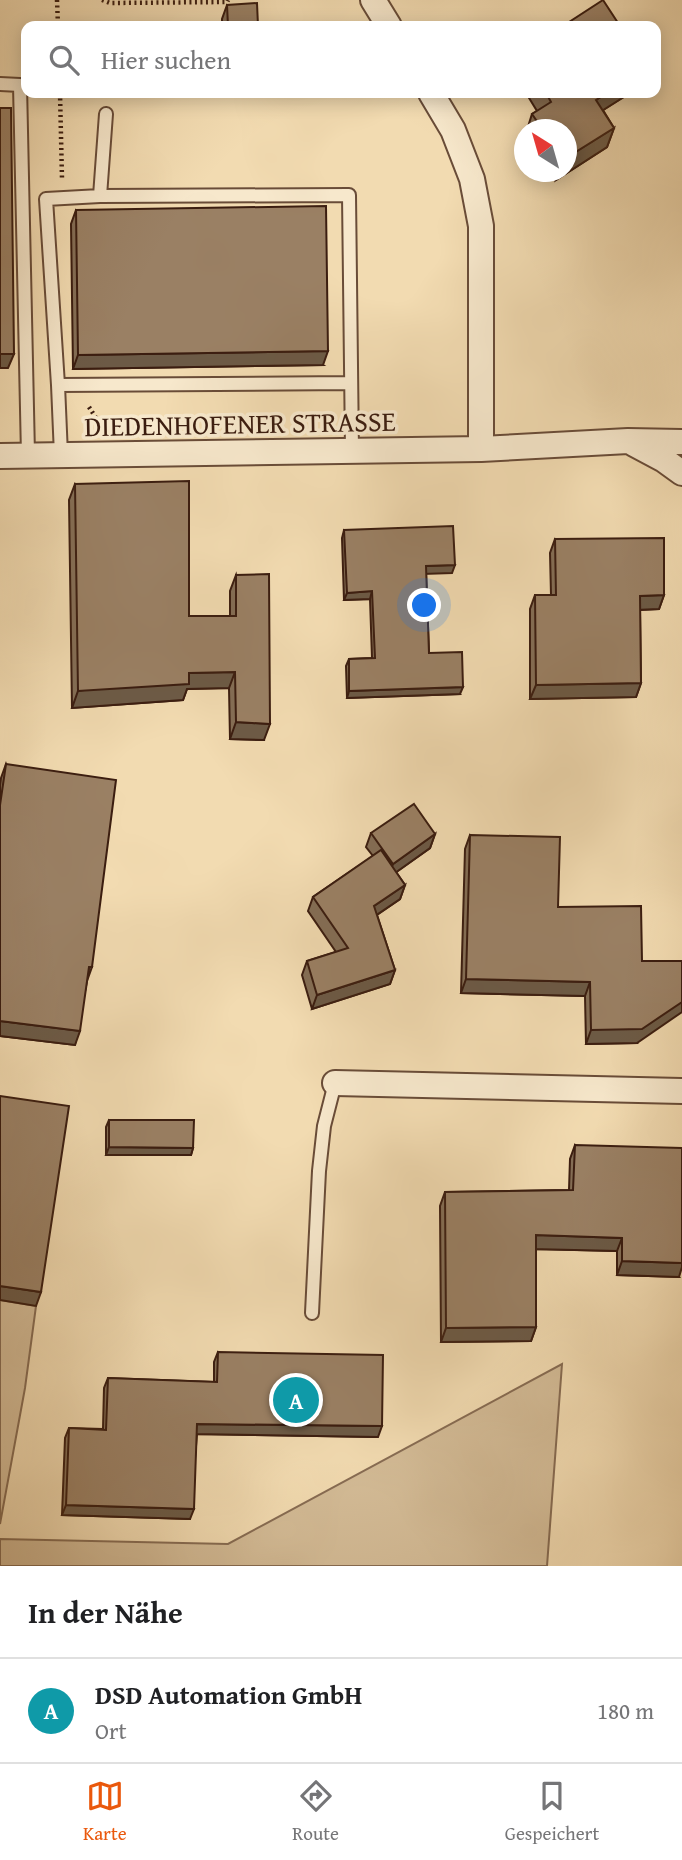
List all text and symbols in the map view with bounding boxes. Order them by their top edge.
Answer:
search box [21,21,661,98]
text: Hier suchen [101,40,231,79]
icon: search [45,41,83,79]
north arrow [514,119,577,182]
street label: DIEDENHOFENER STRASSE [84,400,396,446]
your location [407,588,441,622]
pin: A [273,1374,319,1426]
text: In der Nähe [28,1590,183,1634]
text: DSD Automation GmbH [95,1675,362,1714]
text: A [44,1694,58,1727]
text: 180 m [597,1694,654,1727]
text: Ort [95,1714,127,1747]
tab: Karte [83,1777,127,1847]
tab: Route [292,1777,339,1847]
tab: Gespeichert [505,1777,599,1847]

